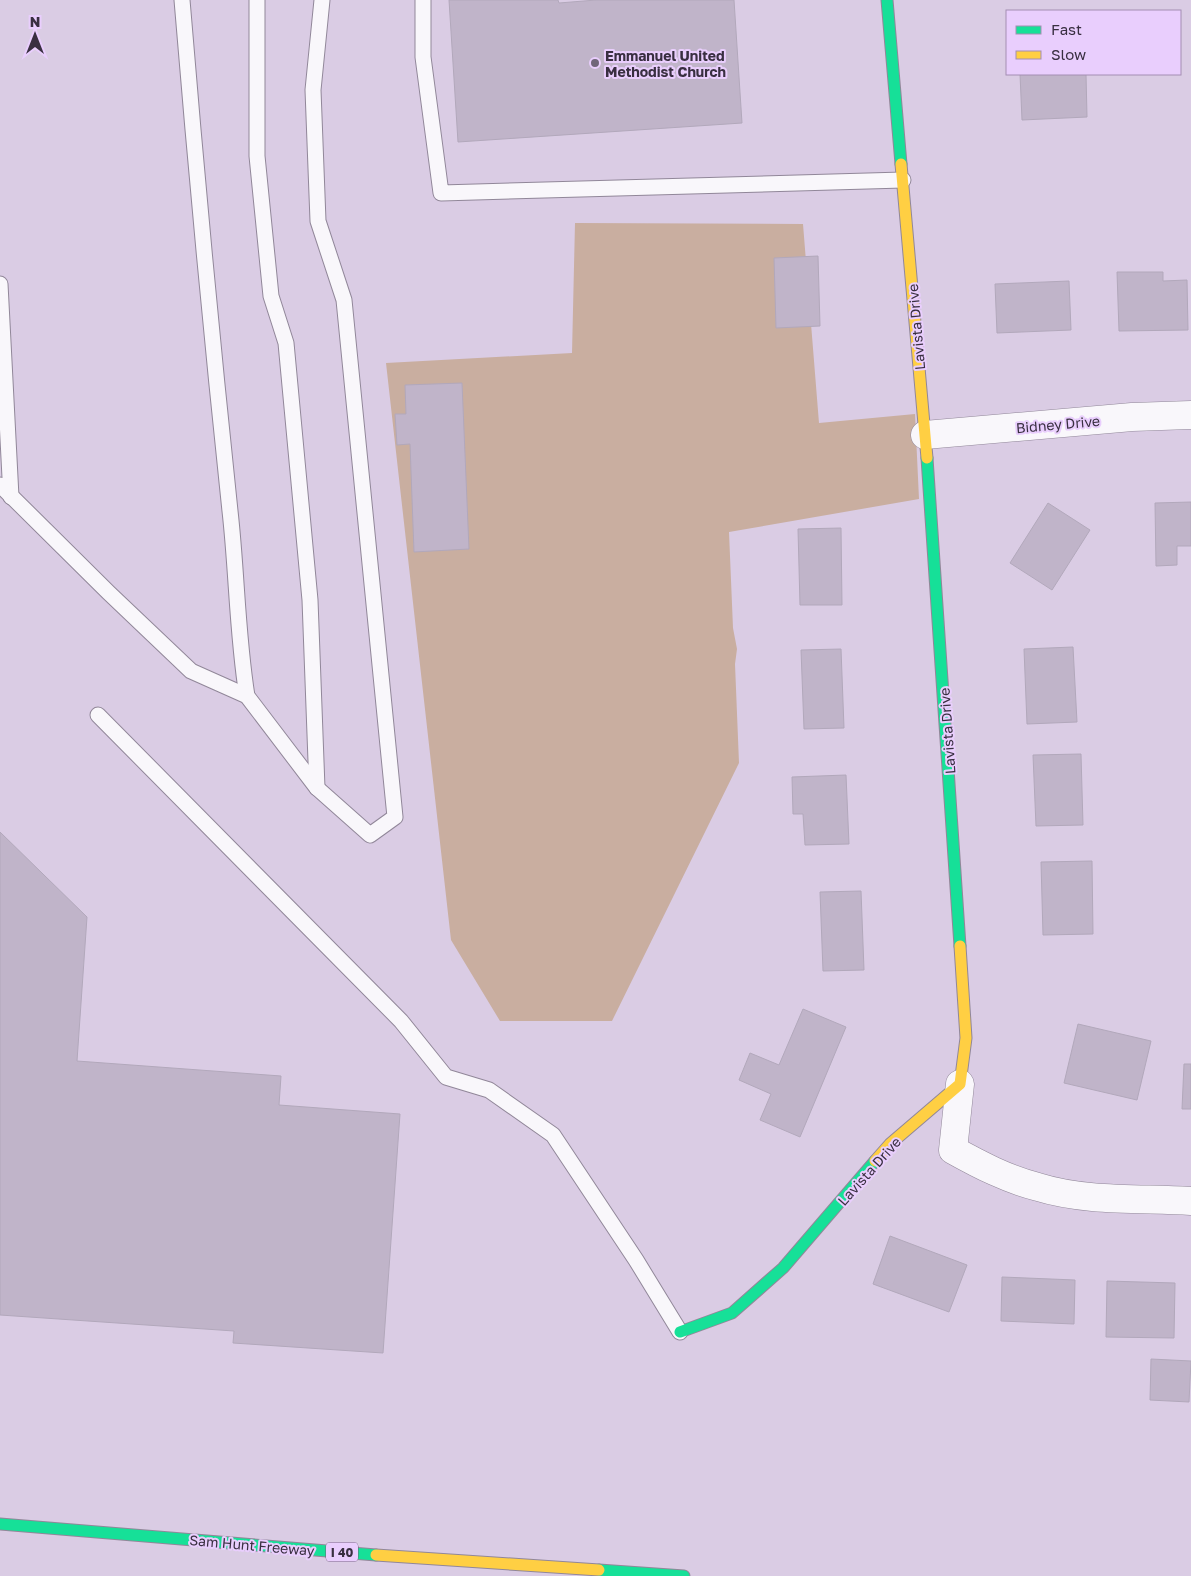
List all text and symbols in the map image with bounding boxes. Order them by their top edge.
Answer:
north arrow [10,10,60,60]
legend [1006,10,1181,75]
text: N [30,13,40,30]
text: Fast [1051,20,1082,38]
text: Slow [1051,45,1086,63]
place label: Emmanuel United Methodist Church [605,47,726,80]
marker: Emmanuel United Methodist Church [589,57,601,69]
street label: Lavista Drive [904,283,928,371]
street label: Bidney Drive [1015,412,1101,436]
street label: Lavista Drive [936,687,958,775]
street label: Lavista Drive [834,1133,904,1209]
street label: Sam Hunt Freeway [189,1531,316,1559]
road number: I 40 [326,1542,358,1561]

